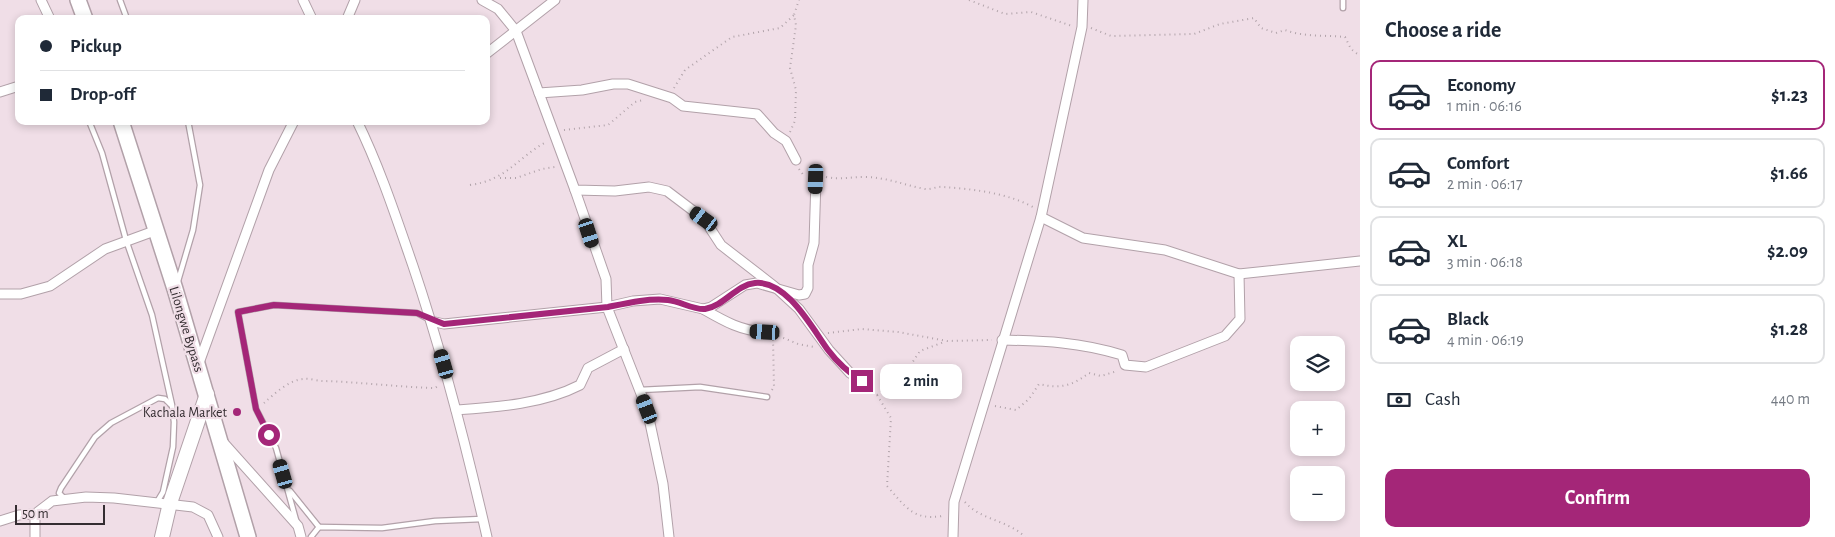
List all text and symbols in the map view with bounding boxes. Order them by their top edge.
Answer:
text: Choose a ride [1385,19,1501,41]
text: Pickup [70,37,122,56]
icon: car [1387,73,1432,118]
text: Economy [1447,76,1516,95]
text: Drop-off [70,85,135,104]
text: $1.23 [1771,86,1808,105]
text: 1 min · 06:16 [1447,98,1522,114]
icon: car [1387,151,1432,196]
text: Comfort [1447,154,1509,173]
car [807,164,824,194]
text: $1.66 [1770,164,1808,183]
text: 2 min · 06:17 [1447,176,1523,192]
car [687,204,720,234]
car [577,216,600,250]
icon: car [1387,229,1432,274]
text: XL [1447,232,1467,251]
text: $2.09 [1767,242,1808,261]
text: 3 min · 06:18 [1447,254,1523,270]
street label: Lilongwe Bypass [166,285,206,374]
icon: car [1387,307,1432,352]
text: Black [1447,310,1489,329]
text: $1.28 [1770,320,1808,339]
car [749,324,780,340]
text: 4 min · 06:19 [1447,332,1524,348]
map controls [1290,336,1345,521]
button: layers [1290,336,1345,391]
car [432,348,455,380]
callout: 2 min [880,364,962,398]
route end [851,370,873,392]
text: 2 min [903,373,939,389]
icon: cash [1385,386,1413,414]
text: Cash [1425,390,1461,409]
text: 440 m [1771,391,1810,407]
car [634,392,659,426]
button: + [1290,401,1345,456]
place label: Kachala Market [143,406,228,420]
marker: Kachala Market [231,406,243,418]
route start [258,424,280,446]
car [271,458,294,490]
button: − [1290,466,1345,521]
button: Confirm [1385,469,1810,527]
scale bar [15,502,105,525]
text: 50 m [22,507,49,521]

